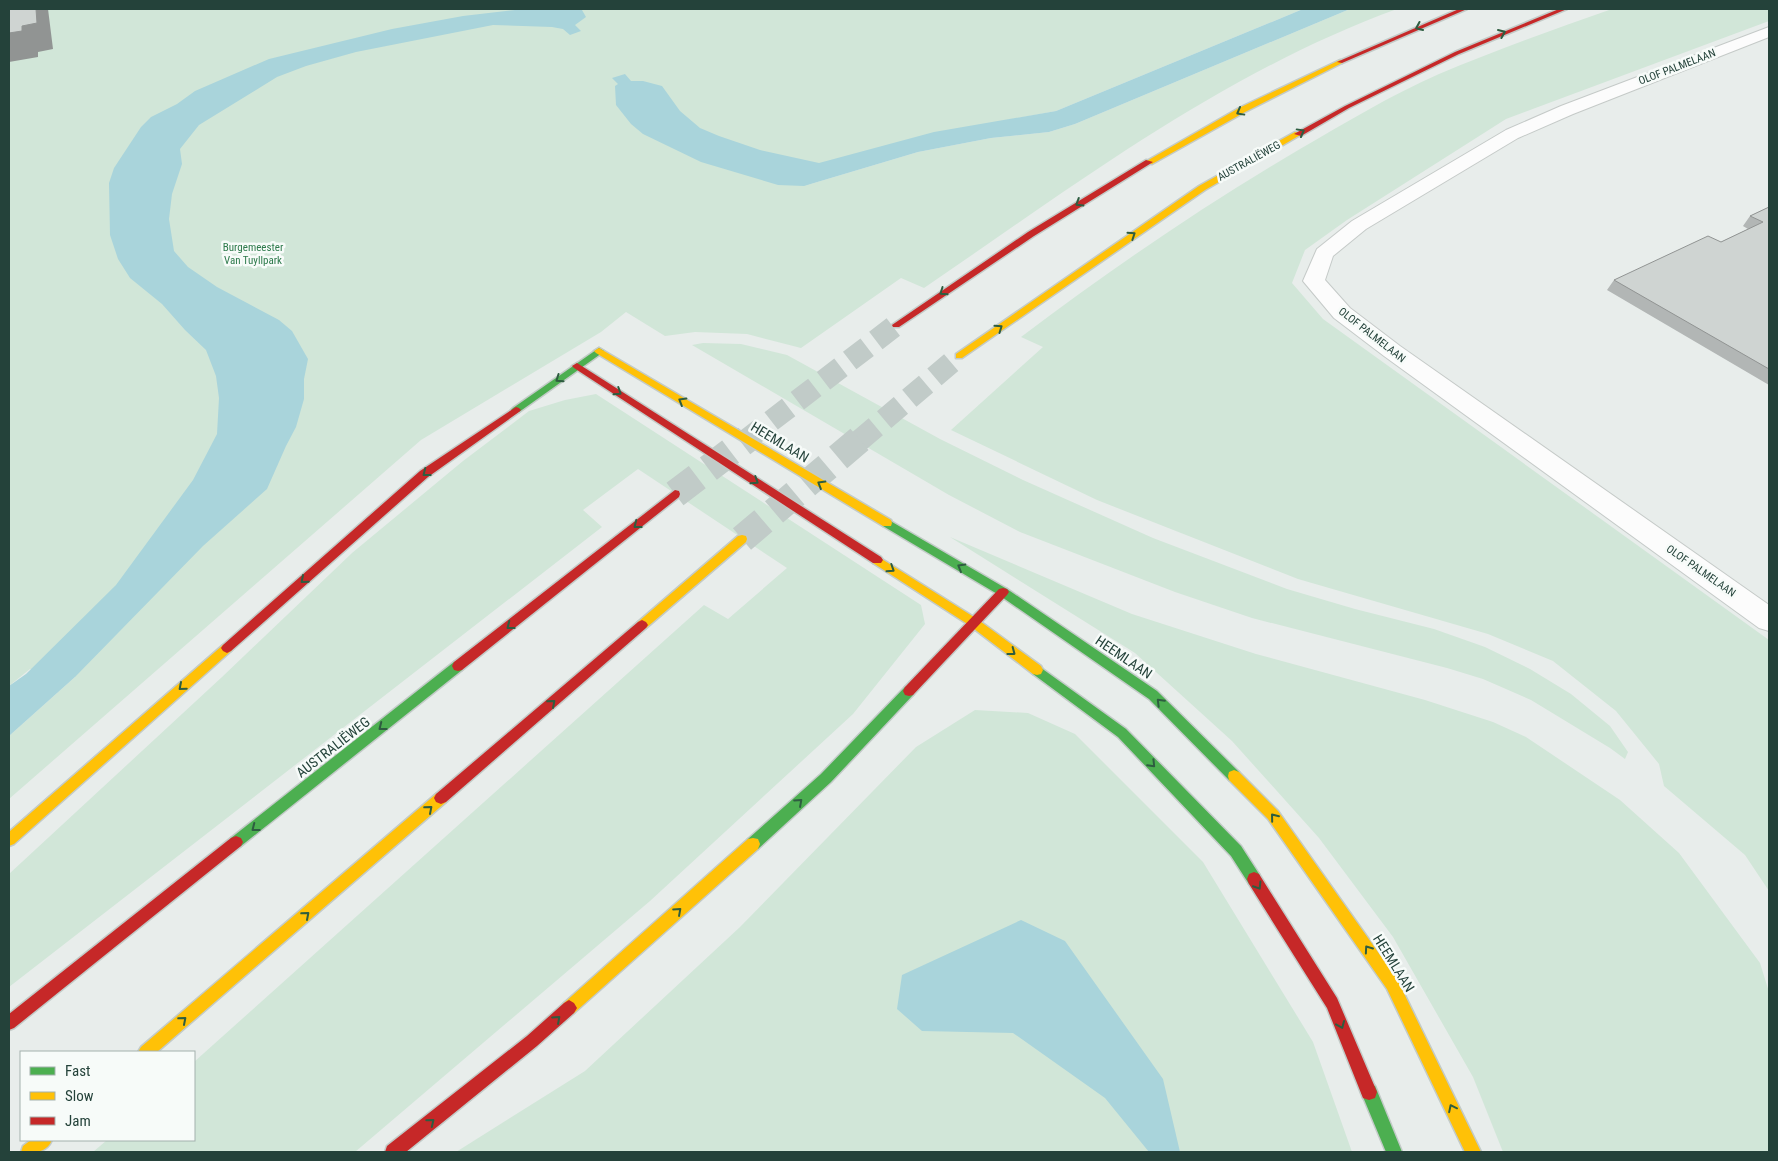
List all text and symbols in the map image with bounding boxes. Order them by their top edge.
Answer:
one-way arrow [1415,20,1424,31]
one-way arrow [1497,29,1506,40]
street label: OLOF PALMELAAN [1637,46,1717,88]
one-way arrow [1237,105,1246,115]
one-way arrow [1295,129,1304,139]
street label: AUSTRALIËWEG [1215,138,1283,184]
one-way arrow [1075,197,1084,207]
one-way arrow [1127,232,1136,241]
park label: Burgemeester Van Tuyllpark [223,241,284,267]
one-way arrow [939,286,949,295]
street label: OLOF PALMELAAN [1336,305,1408,365]
one-way arrow [993,325,1003,334]
one-way arrow [555,373,565,382]
one-way arrow [613,386,622,395]
one-way arrow [678,397,687,407]
street label: HEEMLAAN [748,418,812,466]
one-way arrow [423,467,432,475]
one-way arrow [749,475,758,484]
one-way arrow [818,481,827,491]
one-way arrow [634,519,643,527]
street label: OLOF PALMELAAN [1664,542,1738,600]
one-way arrow [885,563,895,572]
one-way arrow [957,564,966,574]
one-way arrow [301,574,310,583]
one-way arrow [507,620,516,628]
street label: HEEMLAAN [1093,632,1155,682]
one-way arrow [1006,646,1015,654]
one-way arrow [179,681,188,690]
one-way arrow [1156,698,1165,707]
one-way arrow [547,699,556,708]
street label: AUSTRALIËWEG [293,713,373,781]
one-way arrow [379,721,388,730]
one-way arrow [1146,759,1155,768]
one-way arrow [793,799,802,808]
one-way arrow [423,806,432,814]
one-way arrow [1271,814,1279,823]
one-way arrow [252,822,261,830]
one-way arrow [1252,881,1261,890]
one-way arrow [672,908,681,917]
one-way arrow [300,911,309,920]
street label: HEEMLAAN [1370,931,1418,995]
one-way arrow [1365,946,1374,955]
one-way arrow [551,1016,560,1025]
one-way arrow [177,1017,186,1026]
one-way arrow [1335,1020,1346,1029]
legend [20,1051,195,1141]
text: Fast [65,1062,90,1080]
text: Slow [65,1087,94,1105]
one-way arrow [1448,1104,1458,1113]
text: Jam [65,1112,91,1130]
one-way arrow [425,1119,434,1127]

